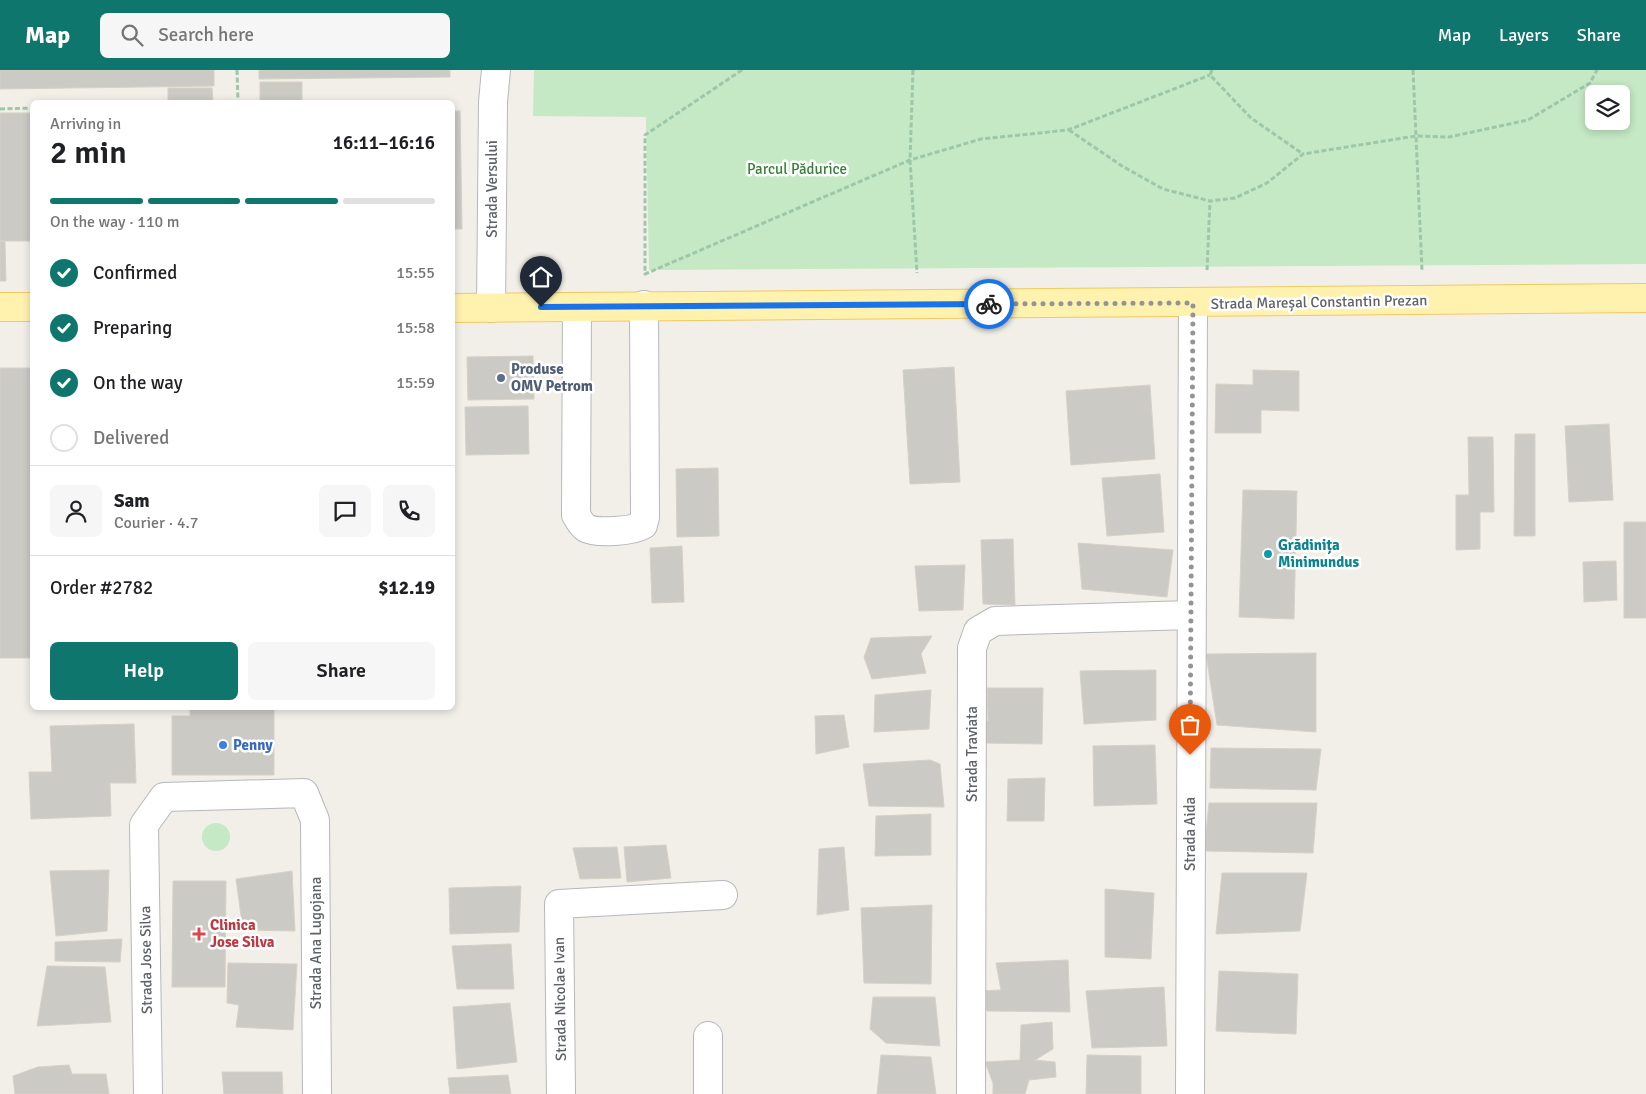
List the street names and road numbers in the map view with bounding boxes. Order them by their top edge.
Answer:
street label: Strada Versului [483,140,501,238]
street label: Strada Mareșal Constantin Prezan [1211,291,1427,313]
street label: Strada Traviata [963,706,981,802]
street label: Strada Aida [1181,797,1199,871]
street label: Strada Ana Lugojana [307,877,325,1009]
street label: Strada Jose Silva [136,906,156,1014]
street label: Strada Nicolae Ivan [550,937,570,1061]

